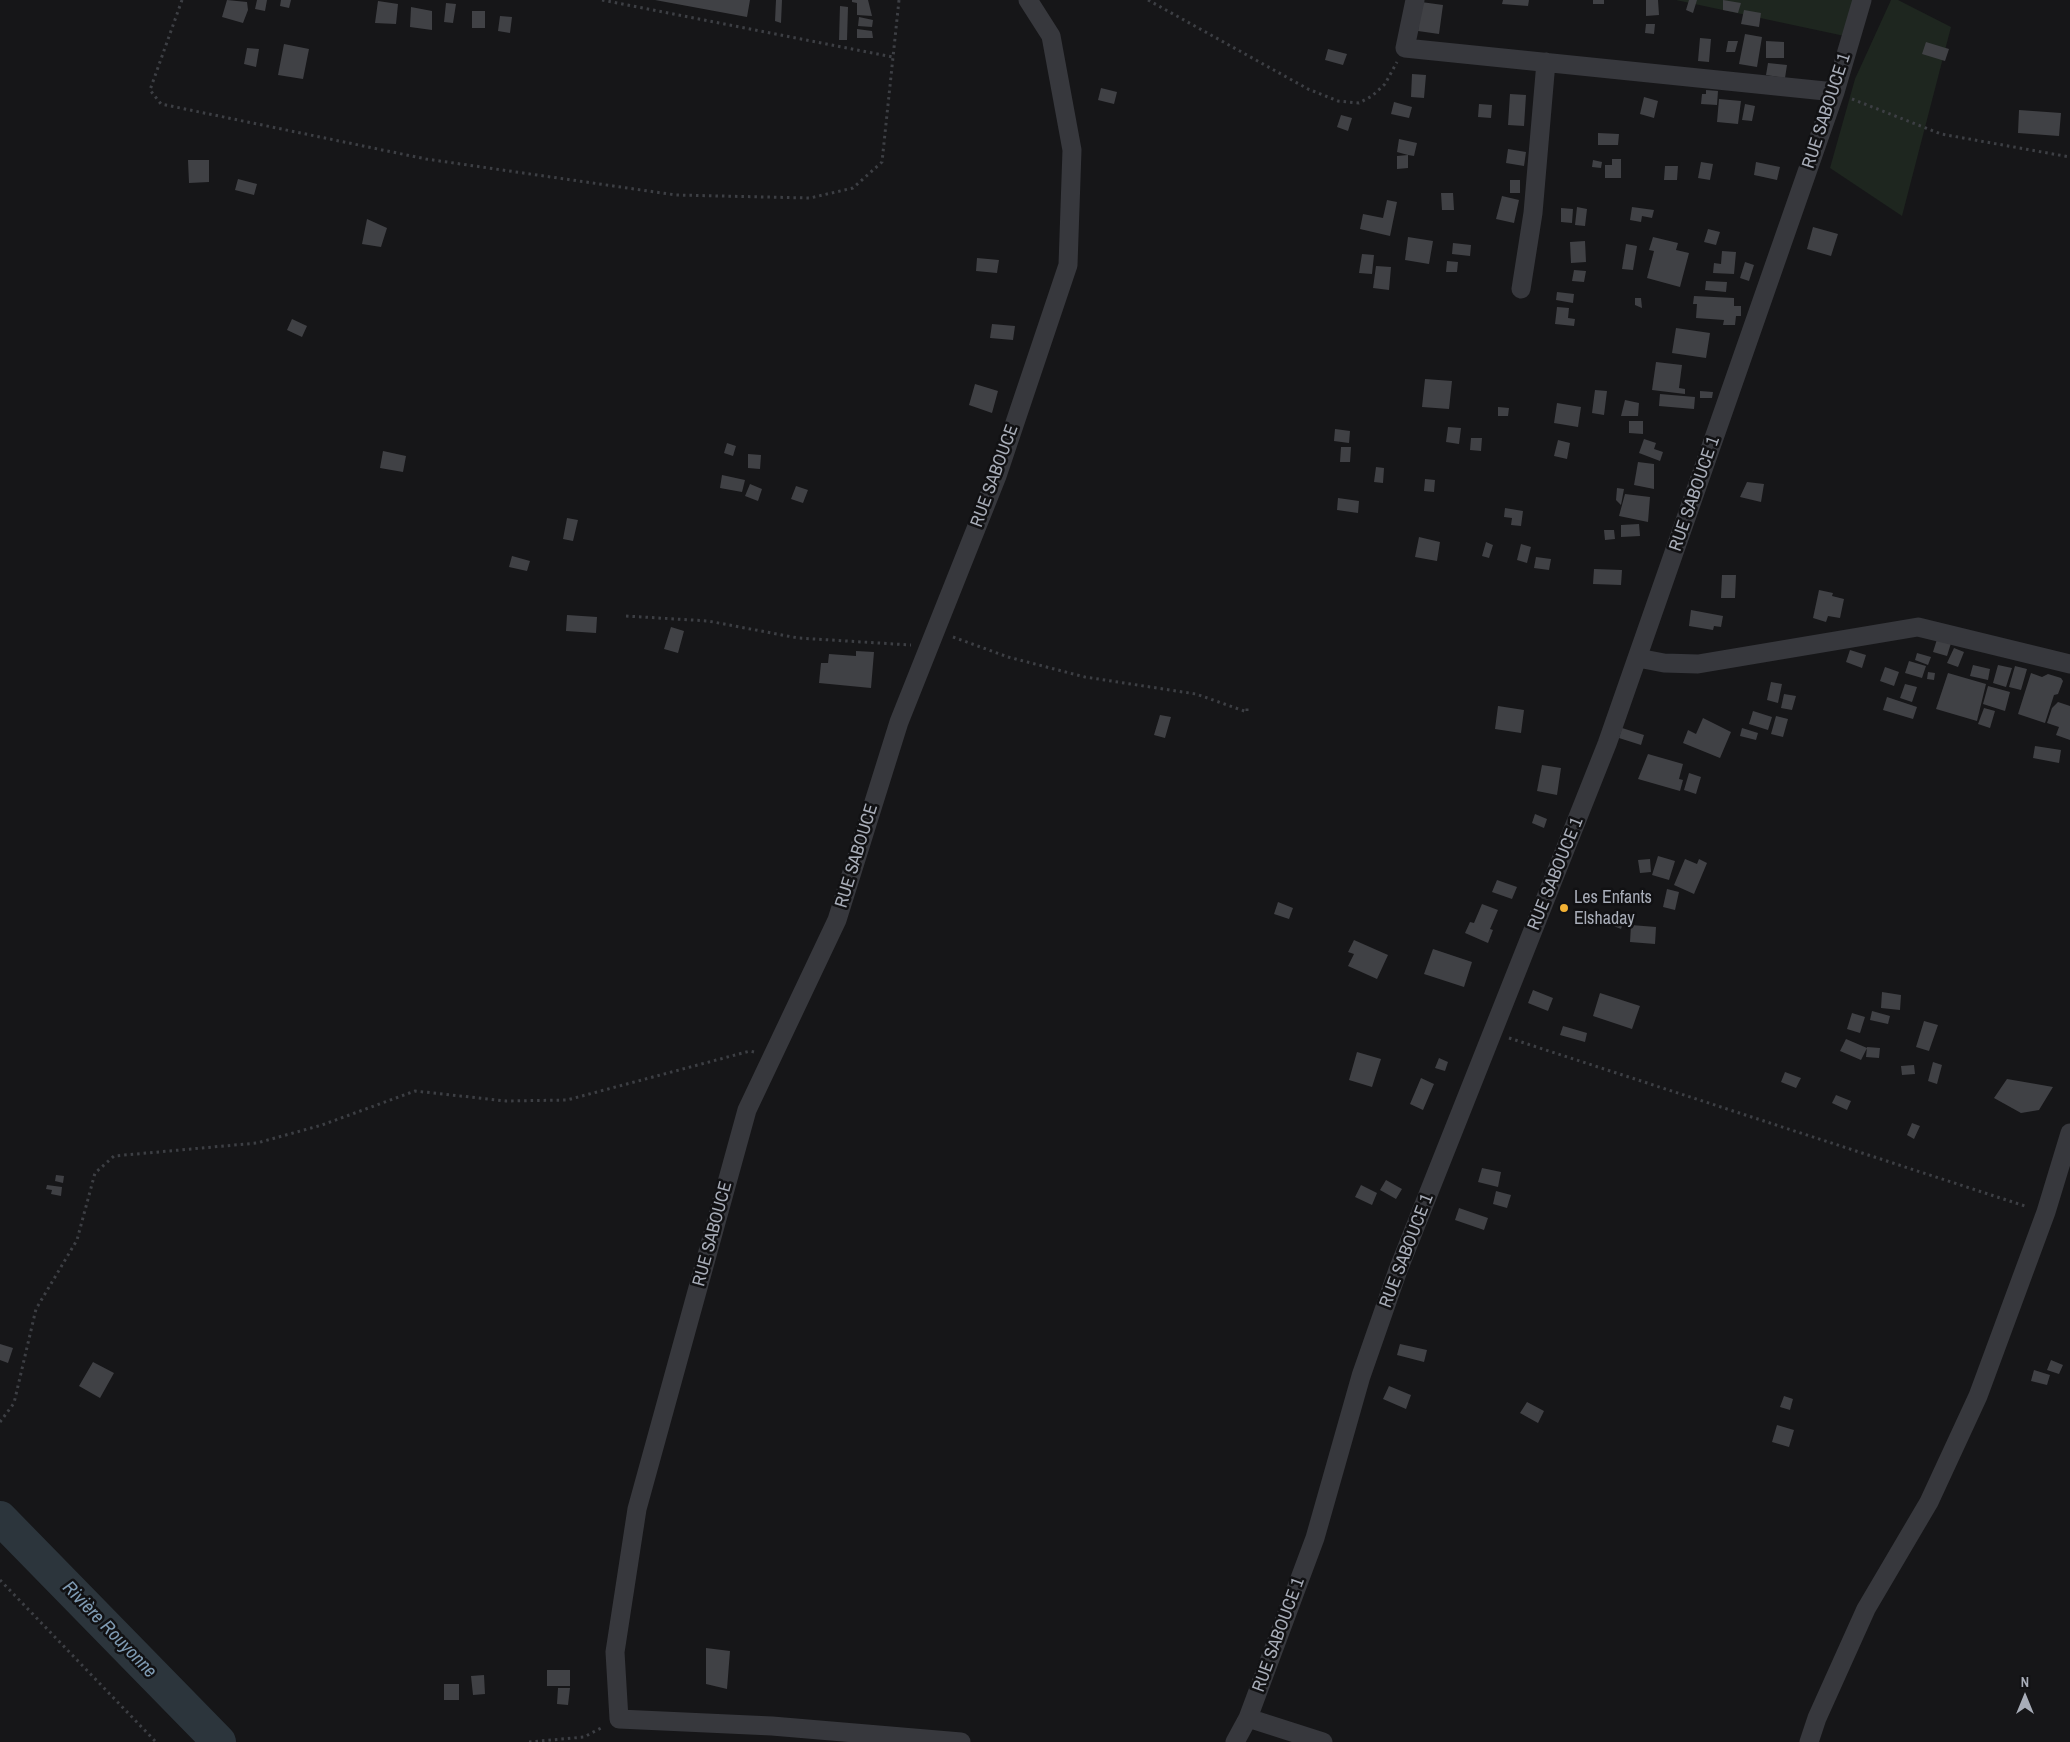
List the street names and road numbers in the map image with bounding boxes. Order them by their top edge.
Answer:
street label: RUE SABOUCE 1 [1798,51,1856,171]
street label: RUE SABOUCE [966,422,1024,530]
street label: RUE SABOUCE 1 [1665,434,1725,554]
street label: RUE SABOUCE [831,801,883,911]
street label: RUE SABOUCE 1 [1524,814,1588,934]
street label: RUE SABOUCE [689,1179,737,1289]
street label: RUE SABOUCE 1 [1375,1191,1439,1311]
street label: RUE SABOUCE 1 [1248,1575,1310,1695]

